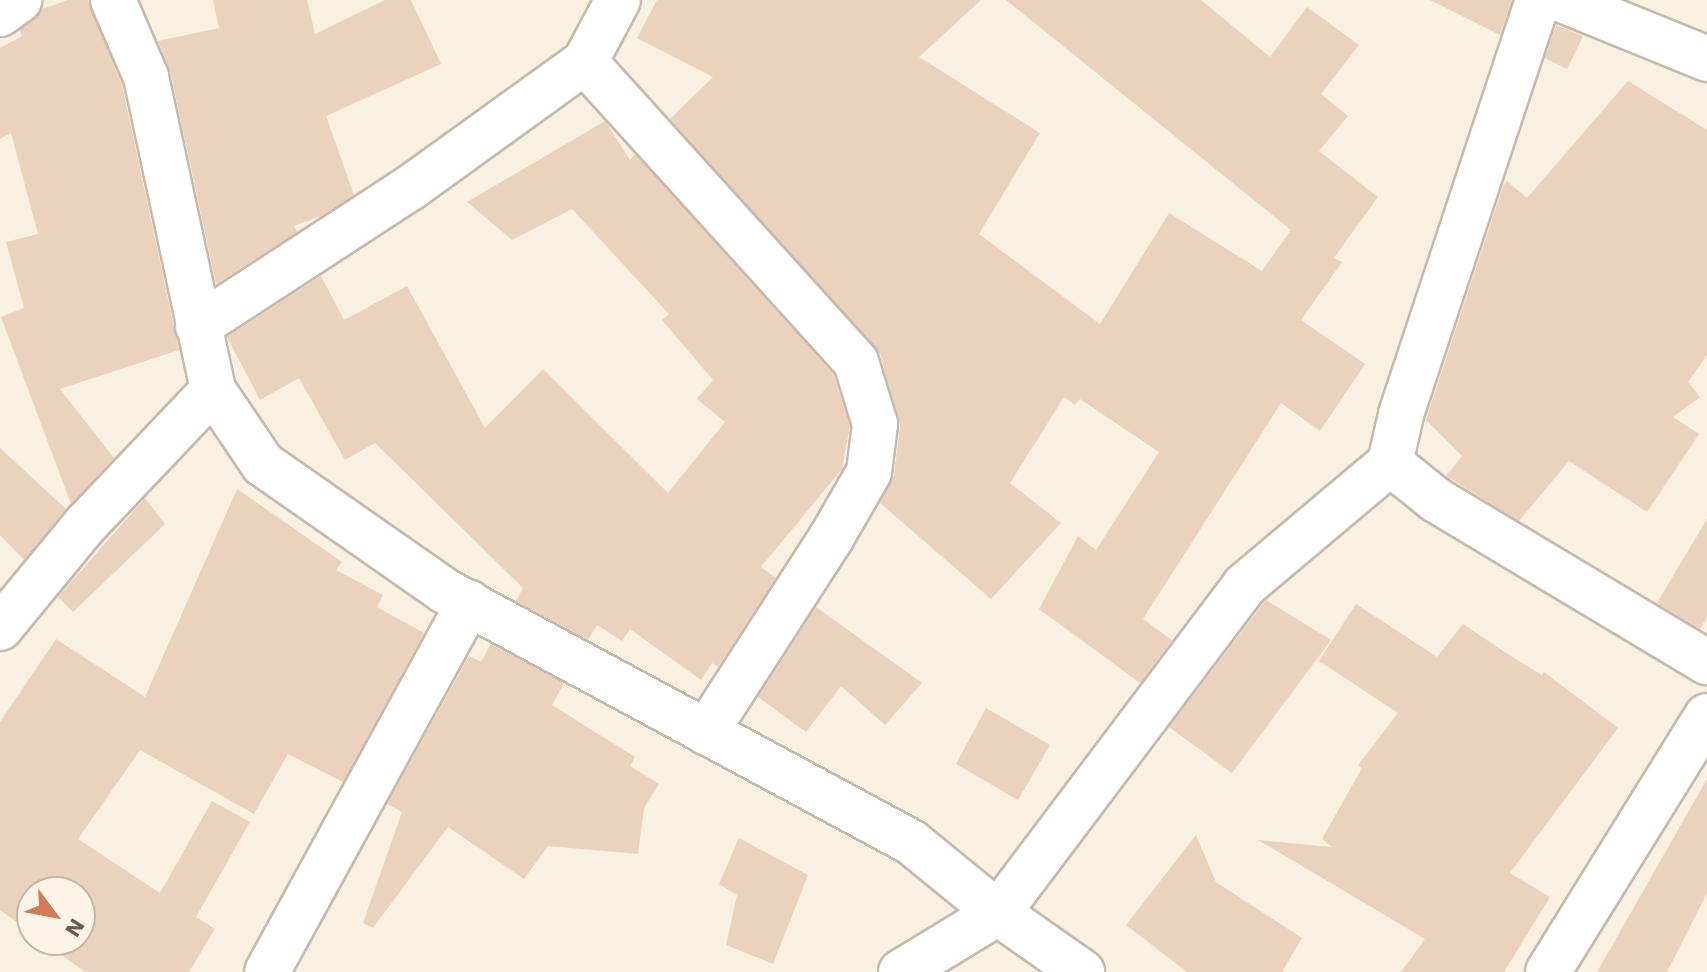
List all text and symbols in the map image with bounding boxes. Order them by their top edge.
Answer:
north arrow [16,876,96,956]
text: N [60,914,90,941]

